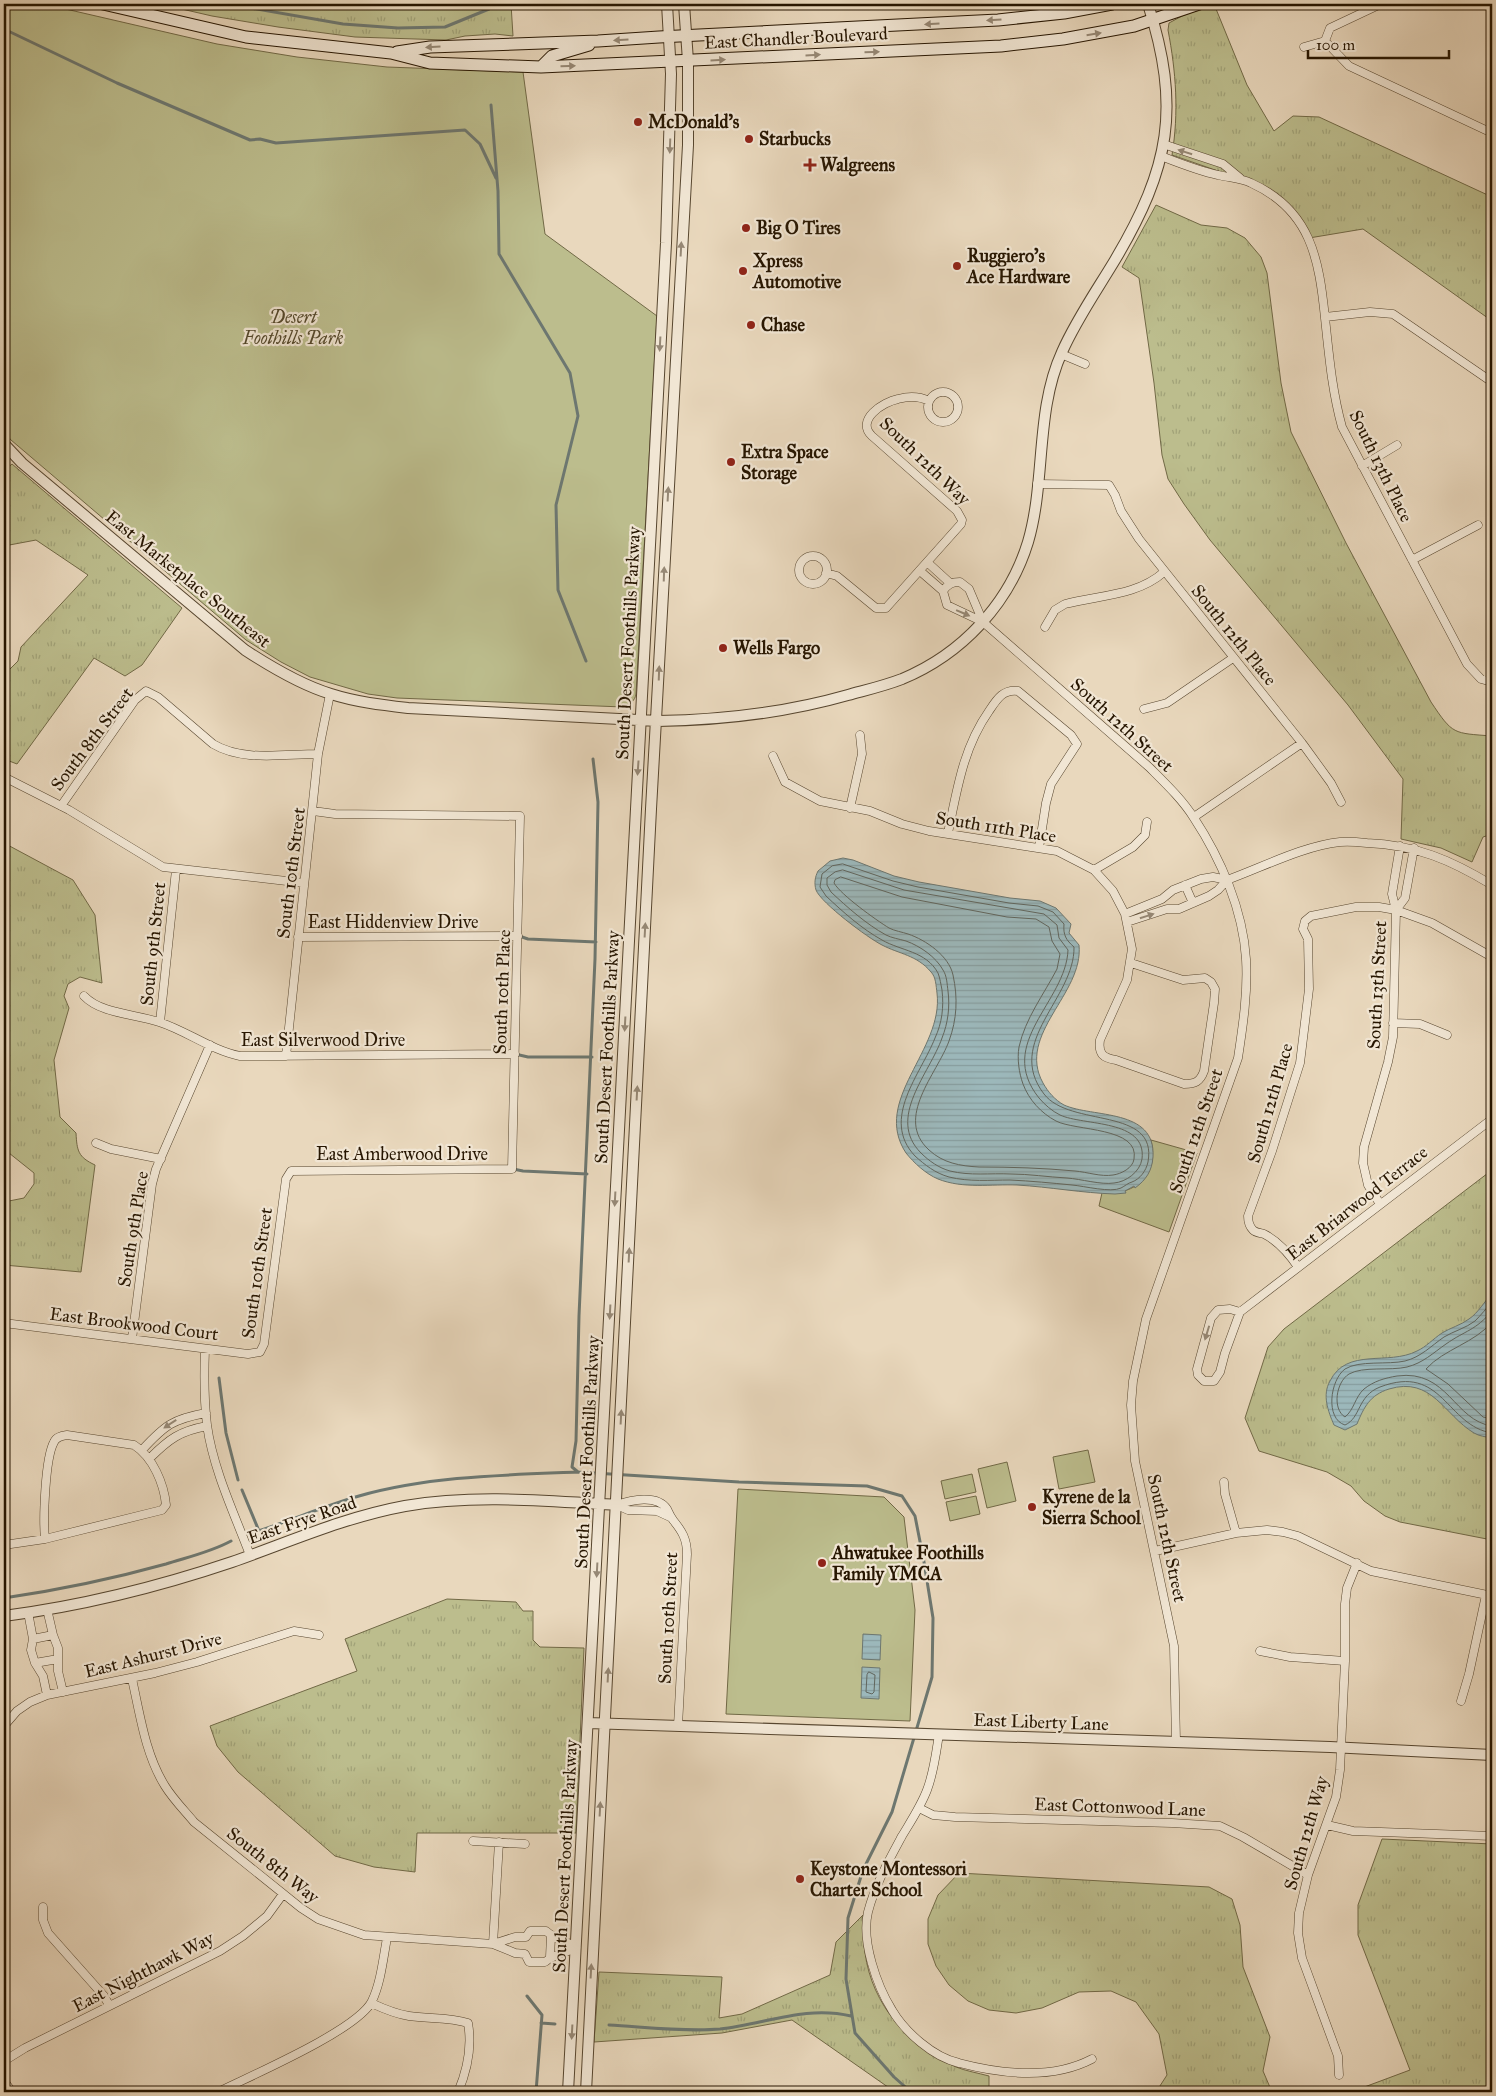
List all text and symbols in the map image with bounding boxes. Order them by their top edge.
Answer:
one-way arrow [986,17,1002,25]
one-way arrow [924,20,940,28]
street label: East Chandler Boulevard [704,22,888,54]
scale bar [1308,28,1450,60]
one-way arrow [1087,29,1103,37]
one-way arrow [612,36,628,44]
text: 100 m [1316,36,1356,54]
one-way arrow [425,44,441,52]
one-way arrow [864,48,880,56]
one-way arrow [806,50,822,58]
one-way arrow [710,55,726,63]
one-way arrow [561,61,577,69]
place label: McDonald's [648,111,740,133]
marker: McDonald's [632,116,644,128]
place label: Starbucks [759,128,831,150]
marker: Starbucks [743,133,755,145]
one-way arrow [666,138,674,154]
one-way arrow [1177,147,1192,155]
place label: Walgreens [820,154,895,177]
marker: Walgreens [804,159,816,171]
place label: Big O Tires [756,217,841,240]
marker: Big O Tires [740,222,752,234]
one-way arrow [678,241,686,257]
place label: Ruggiero's Ace Hardware [966,245,1071,288]
place label: Xpress Automotive [752,250,842,293]
marker: Ruggiero's Ace Hardware [951,260,963,272]
marker: Xpress Automotive [737,265,749,277]
park label: Desert Foothills Park [242,306,343,349]
place label: Chase [761,314,805,336]
marker: Chase [745,319,757,331]
one-way arrow [656,336,664,352]
street label: South 13th Place [1344,406,1418,526]
street label: South 12th Way [875,412,975,510]
place label: Extra Space Storage [741,441,829,485]
marker: Extra Space Storage [725,456,737,468]
one-way arrow [664,486,672,502]
street label: East Marketplace Southeast [101,506,275,653]
street label: South Desert Foothills Parkway [611,525,645,760]
one-way arrow [661,566,669,582]
street label: South 12th Place [1187,580,1281,690]
one-way arrow [956,610,970,618]
place label: Wells Fargo [733,637,820,660]
marker: Wells Fargo [717,642,729,654]
one-way arrow [656,664,664,680]
street label: South 12th Street [1066,673,1178,777]
street label: South 8th Street [46,682,138,795]
one-way arrow [633,761,641,777]
street label: South 10th Street [272,806,310,940]
street label: South 11th Place [934,807,1058,847]
street label: South 9th Street [136,881,170,1007]
street label: East Hiddenview Drive [307,911,479,933]
one-way arrow [1140,911,1155,919]
street label: South 13th Street [1363,920,1391,1050]
one-way arrow [642,922,650,938]
street label: South 10th Place [489,929,515,1055]
street label: South Desert Foothills Parkway [590,929,624,1164]
one-way arrow [620,1016,628,1032]
street label: East Silverwood Drive [241,1029,405,1051]
street label: South 12th Place [1242,1041,1298,1165]
street label: South 12th Street [1164,1065,1228,1196]
one-way arrow [634,1084,642,1100]
street label: East Briarwood Terrace [1282,1141,1432,1265]
street label: East Amberwood Drive [316,1143,488,1165]
street label: South 9th Place [113,1169,153,1289]
one-way arrow [611,1191,619,1207]
street label: South 10th Street [237,1206,277,1340]
one-way arrow [626,1247,634,1263]
street label: East Brookwood Court [48,1303,220,1345]
one-way arrow [606,1304,614,1320]
one-way arrow [1202,1325,1210,1340]
street label: South Desert Foothills Parkway [570,1334,604,1569]
one-way arrow [618,1409,626,1425]
one-way arrow [163,1419,177,1429]
street label: South 12th Street [1143,1472,1191,1605]
place label: Kyrene de la Sierra School [1042,1486,1142,1529]
street label: East Frye Road [245,1491,359,1549]
marker: Kyrene de la Sierra School [1026,1501,1038,1513]
place label: Ahwatukee Foothills Family YMCA [831,1542,984,1586]
street label: South 10th Street [654,1551,682,1684]
marker: Ahwatukee Foothills Family YMCA [816,1557,828,1569]
one-way arrow [592,1563,600,1579]
street label: East Ashurst Drive [82,1627,224,1683]
one-way arrow [604,1667,612,1683]
street label: East Liberty Lane [973,1709,1109,1735]
street label: South Desert Foothills Parkway [548,1738,582,1973]
street label: South 12th Way [1279,1773,1333,1893]
street label: East Cottonwood Lane [1034,1793,1206,1821]
one-way arrow [596,1801,604,1817]
street label: South 8th Way [222,1822,324,1908]
place label: Keystone Montessori Charter School [810,1858,968,1901]
marker: Keystone Montessori Charter School [794,1873,806,1885]
street label: East Nighthawk Way [69,1927,218,2018]
one-way arrow [587,1963,595,1979]
one-way arrow [567,2024,575,2040]

